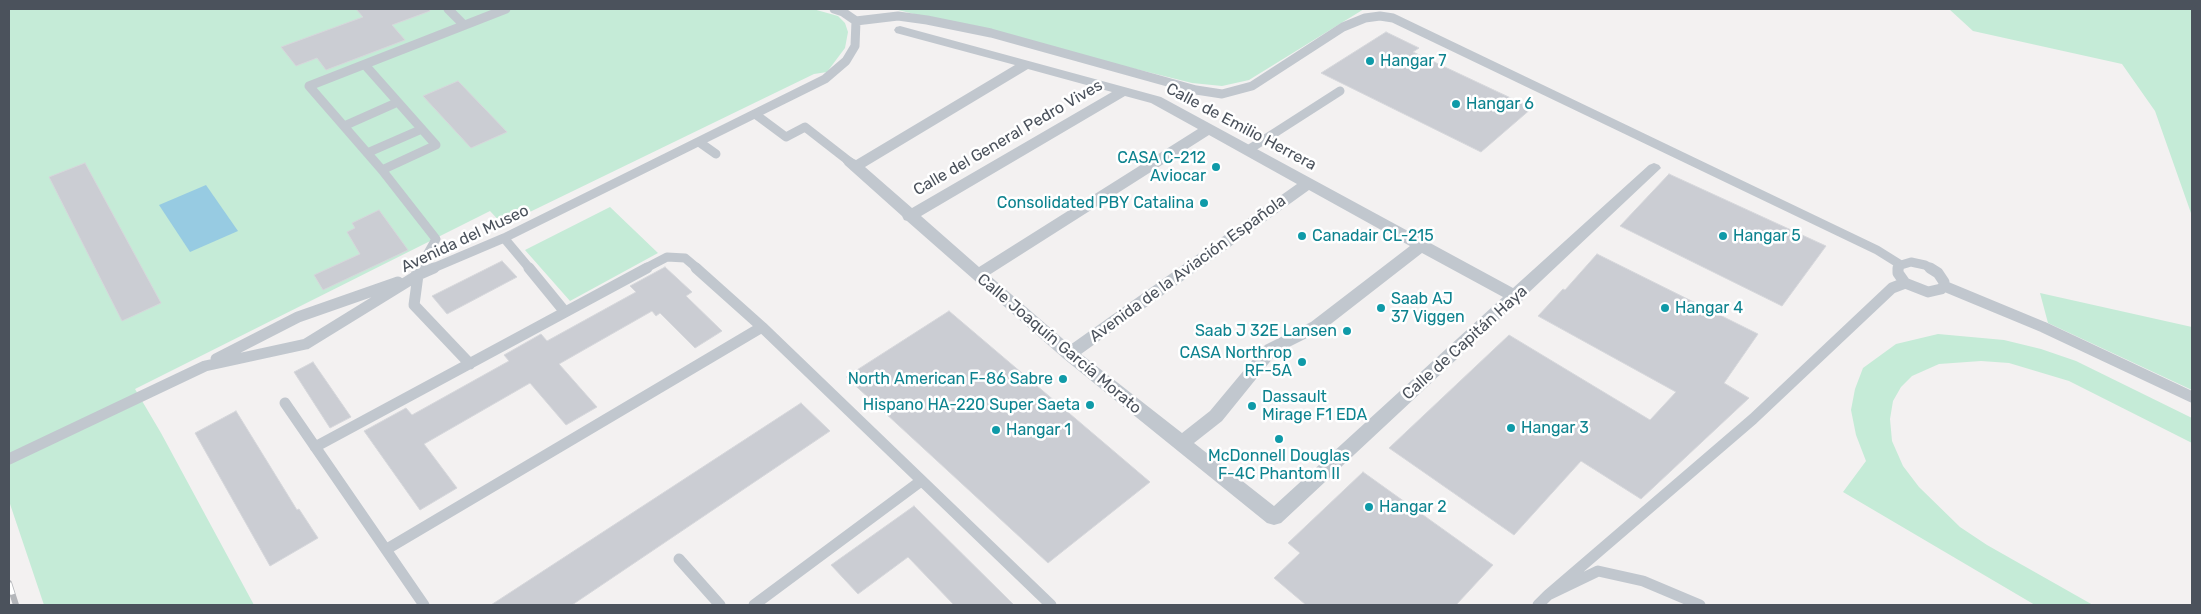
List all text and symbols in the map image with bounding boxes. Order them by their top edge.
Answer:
place label: Hangar 7 [1380,51,1447,71]
marker: Hangar 7 [1364,55,1376,67]
street label: Calle del General Pedro Vives [910,76,1106,200]
street label: Calle de Emilio Herrera [1163,79,1319,175]
place label: Hangar 6 [1466,94,1534,114]
marker: Hangar 6 [1450,98,1462,110]
place label: CASA C-212 Aviocar [1117,148,1206,186]
marker: CASA C-212 Aviocar [1210,161,1222,173]
street label: Avenida de la Aviación Española [1086,191,1290,347]
place label: Consolidated PBY Catalina [997,193,1194,213]
marker: Consolidated PBY Catalina [1198,197,1210,209]
street label: Avenida del Museo [398,201,532,277]
place label: Canadair CL-215 [1312,226,1434,246]
place label: Hangar 5 [1733,226,1801,246]
marker: Canadair CL-215 [1296,230,1308,242]
marker: Hangar 5 [1717,230,1729,242]
street label: Calle Joaquín García Morato [973,270,1145,418]
street label: Calle de Capitán Haya [1399,282,1531,404]
place label: Saab AJ 37 Viggen [1391,289,1465,327]
place label: Hangar 4 [1675,298,1743,318]
marker: Saab AJ 37 Viggen [1375,302,1387,314]
marker: Hangar 4 [1659,302,1671,314]
place label: Saab J 32E Lansen [1195,321,1337,341]
marker: Saab J 32E Lansen [1341,325,1353,337]
place label: CASA Northrop RF-5A [1179,343,1292,381]
marker: CASA Northrop RF-5A [1296,356,1308,368]
place label: North American F-86 Sabre [848,369,1053,389]
marker: North American F-86 Sabre [1057,373,1069,385]
place label: Dassault Mirage F1 EDA [1262,387,1367,425]
place label: Hispano HA-220 Super Saeta [863,395,1080,415]
marker: Hispano HA-220 Super Saeta [1084,399,1096,411]
marker: Dassault Mirage F1 EDA [1246,400,1258,412]
place label: Hangar 3 [1521,418,1589,438]
place label: Hangar 1 [1006,420,1071,440]
marker: Hangar 3 [1505,422,1517,434]
marker: Hangar 1 [990,424,1002,436]
marker: McDonnell Douglas F-4C Phantom II [1273,433,1285,445]
place label: McDonnell Douglas F-4C Phantom II [1208,446,1350,484]
place label: Hangar 2 [1379,497,1447,517]
marker: Hangar 2 [1363,501,1375,513]

